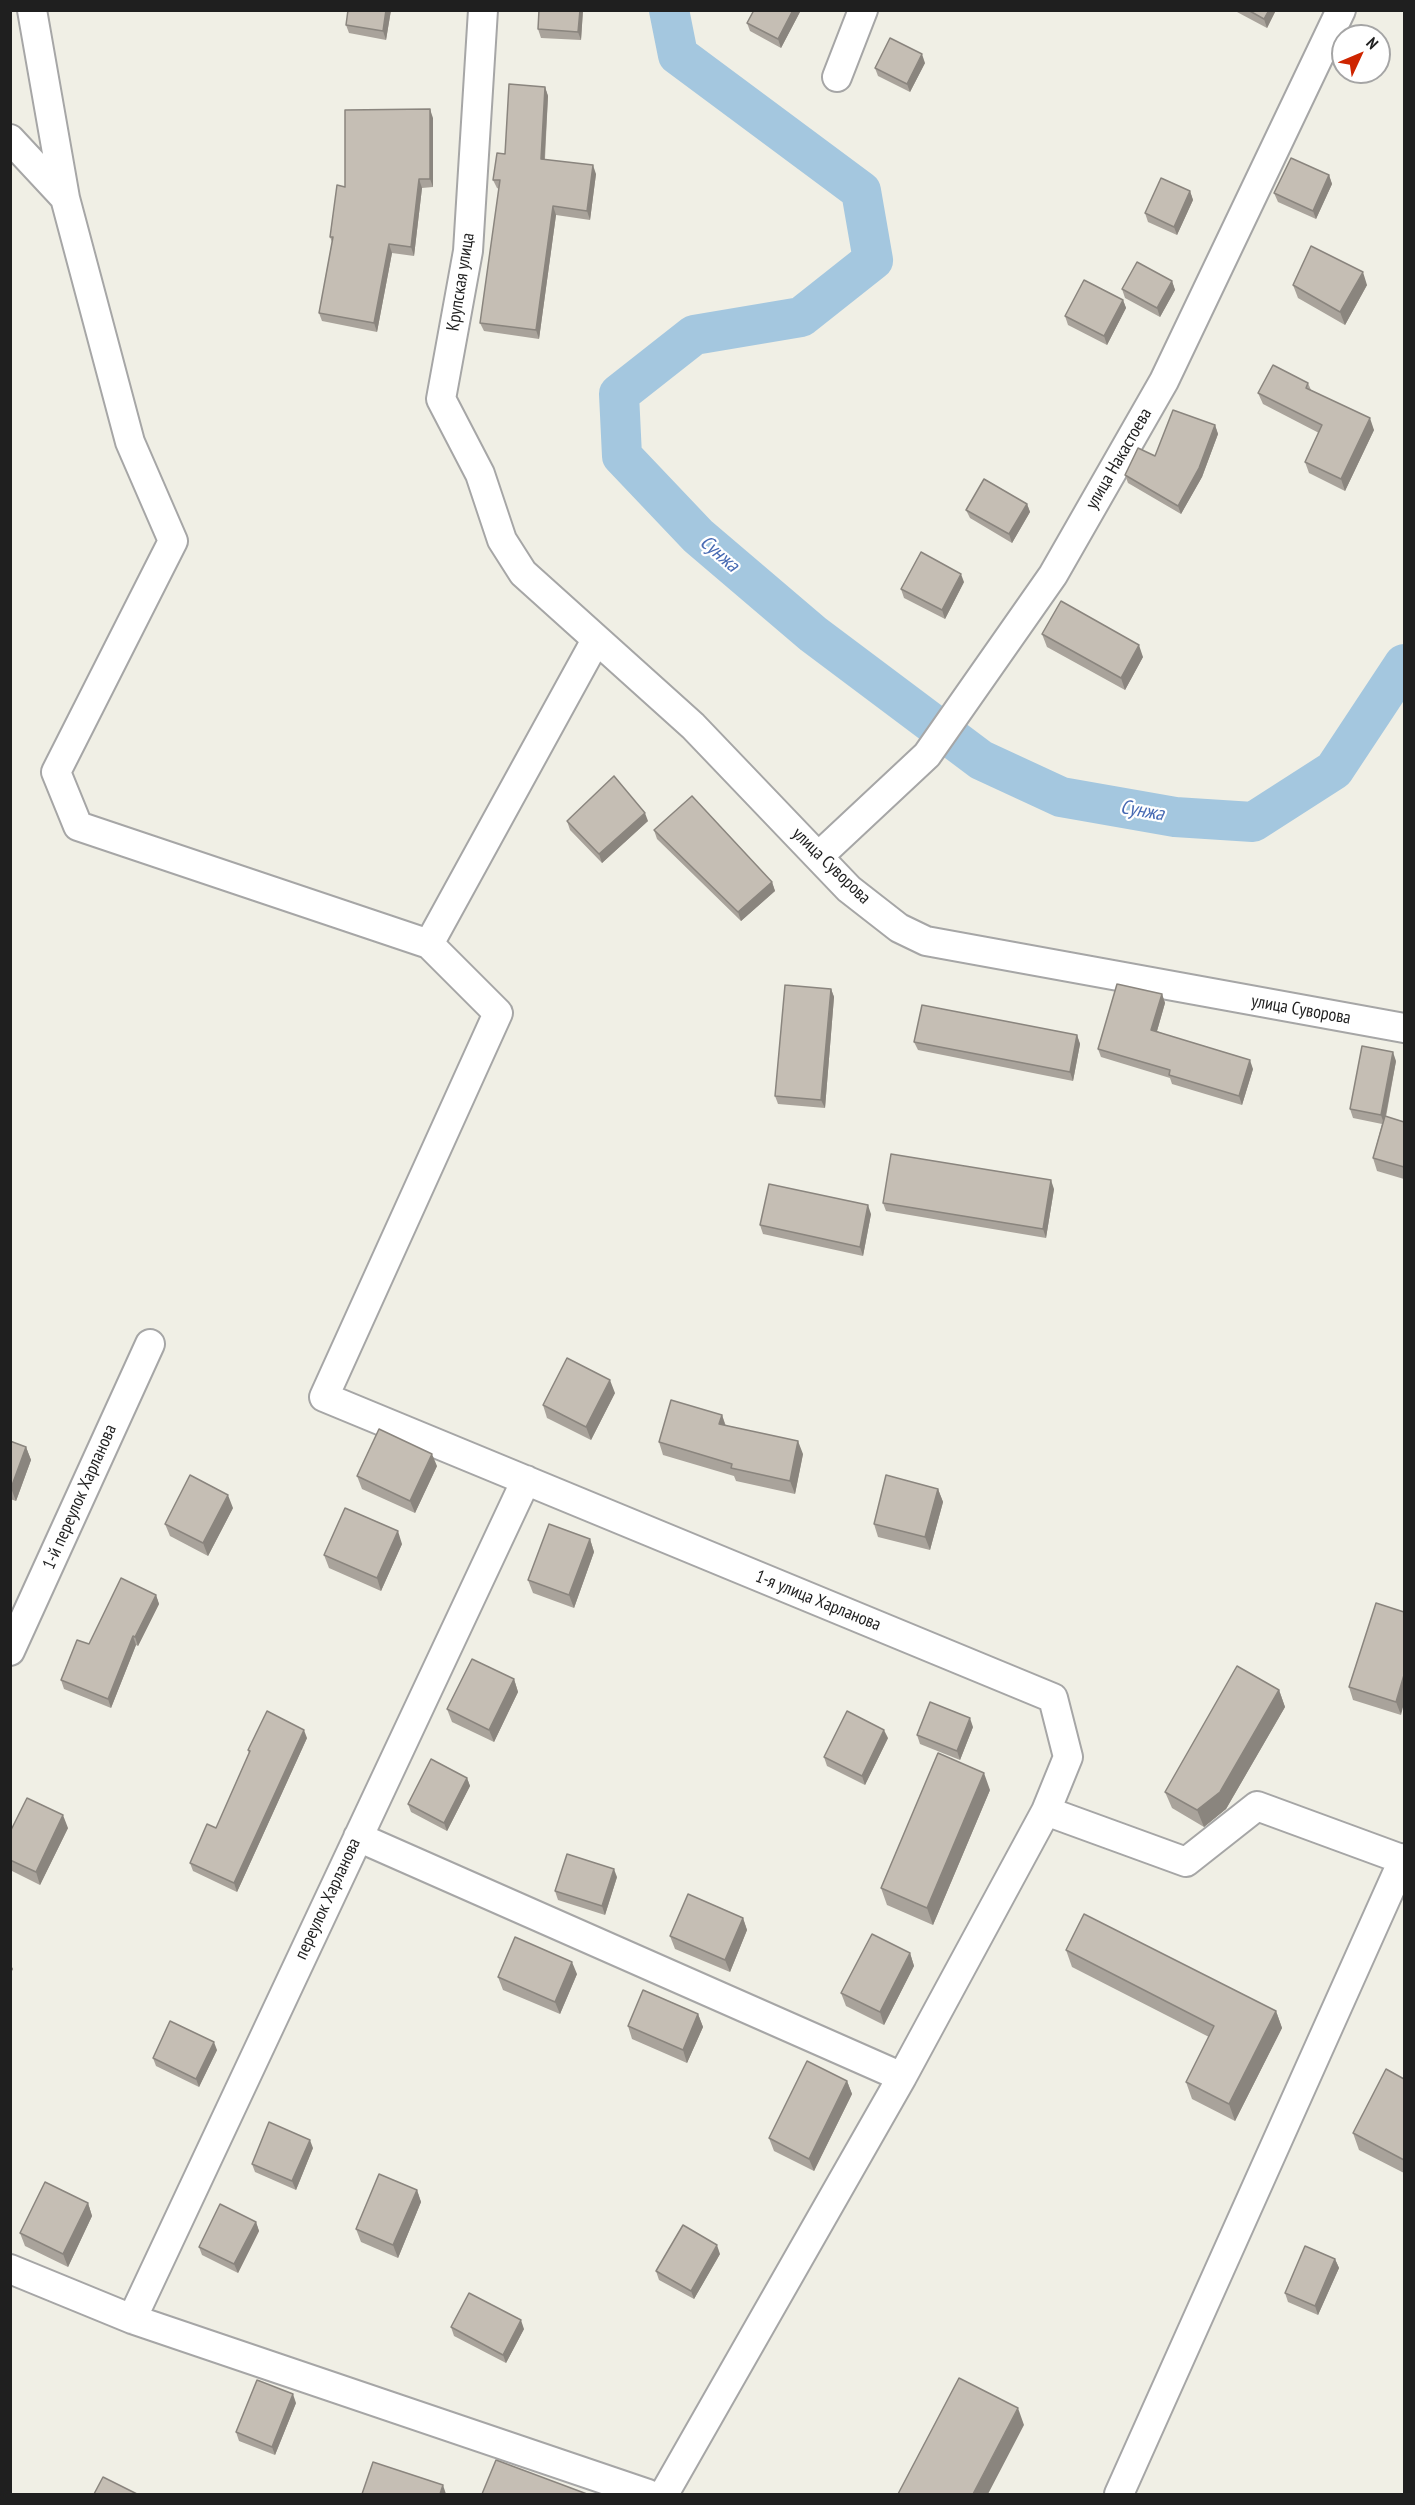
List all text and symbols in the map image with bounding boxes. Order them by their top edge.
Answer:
north arrow [1331,24,1391,84]
text: N [1362,33,1383,53]
street label: Крупская улица [443,231,479,333]
street label: улица Накастоева [1081,405,1157,513]
water label: Сунжа [695,531,743,577]
water label: Сунжа [1118,795,1166,827]
street label: улица Суворова [787,823,875,909]
street label: улица Суворова [1250,991,1352,1029]
street label: 1-й переулок Харланова [38,1421,122,1573]
street label: 1-я улица Харланова [752,1566,884,1636]
street label: переулок Харланова [290,1835,366,1963]

